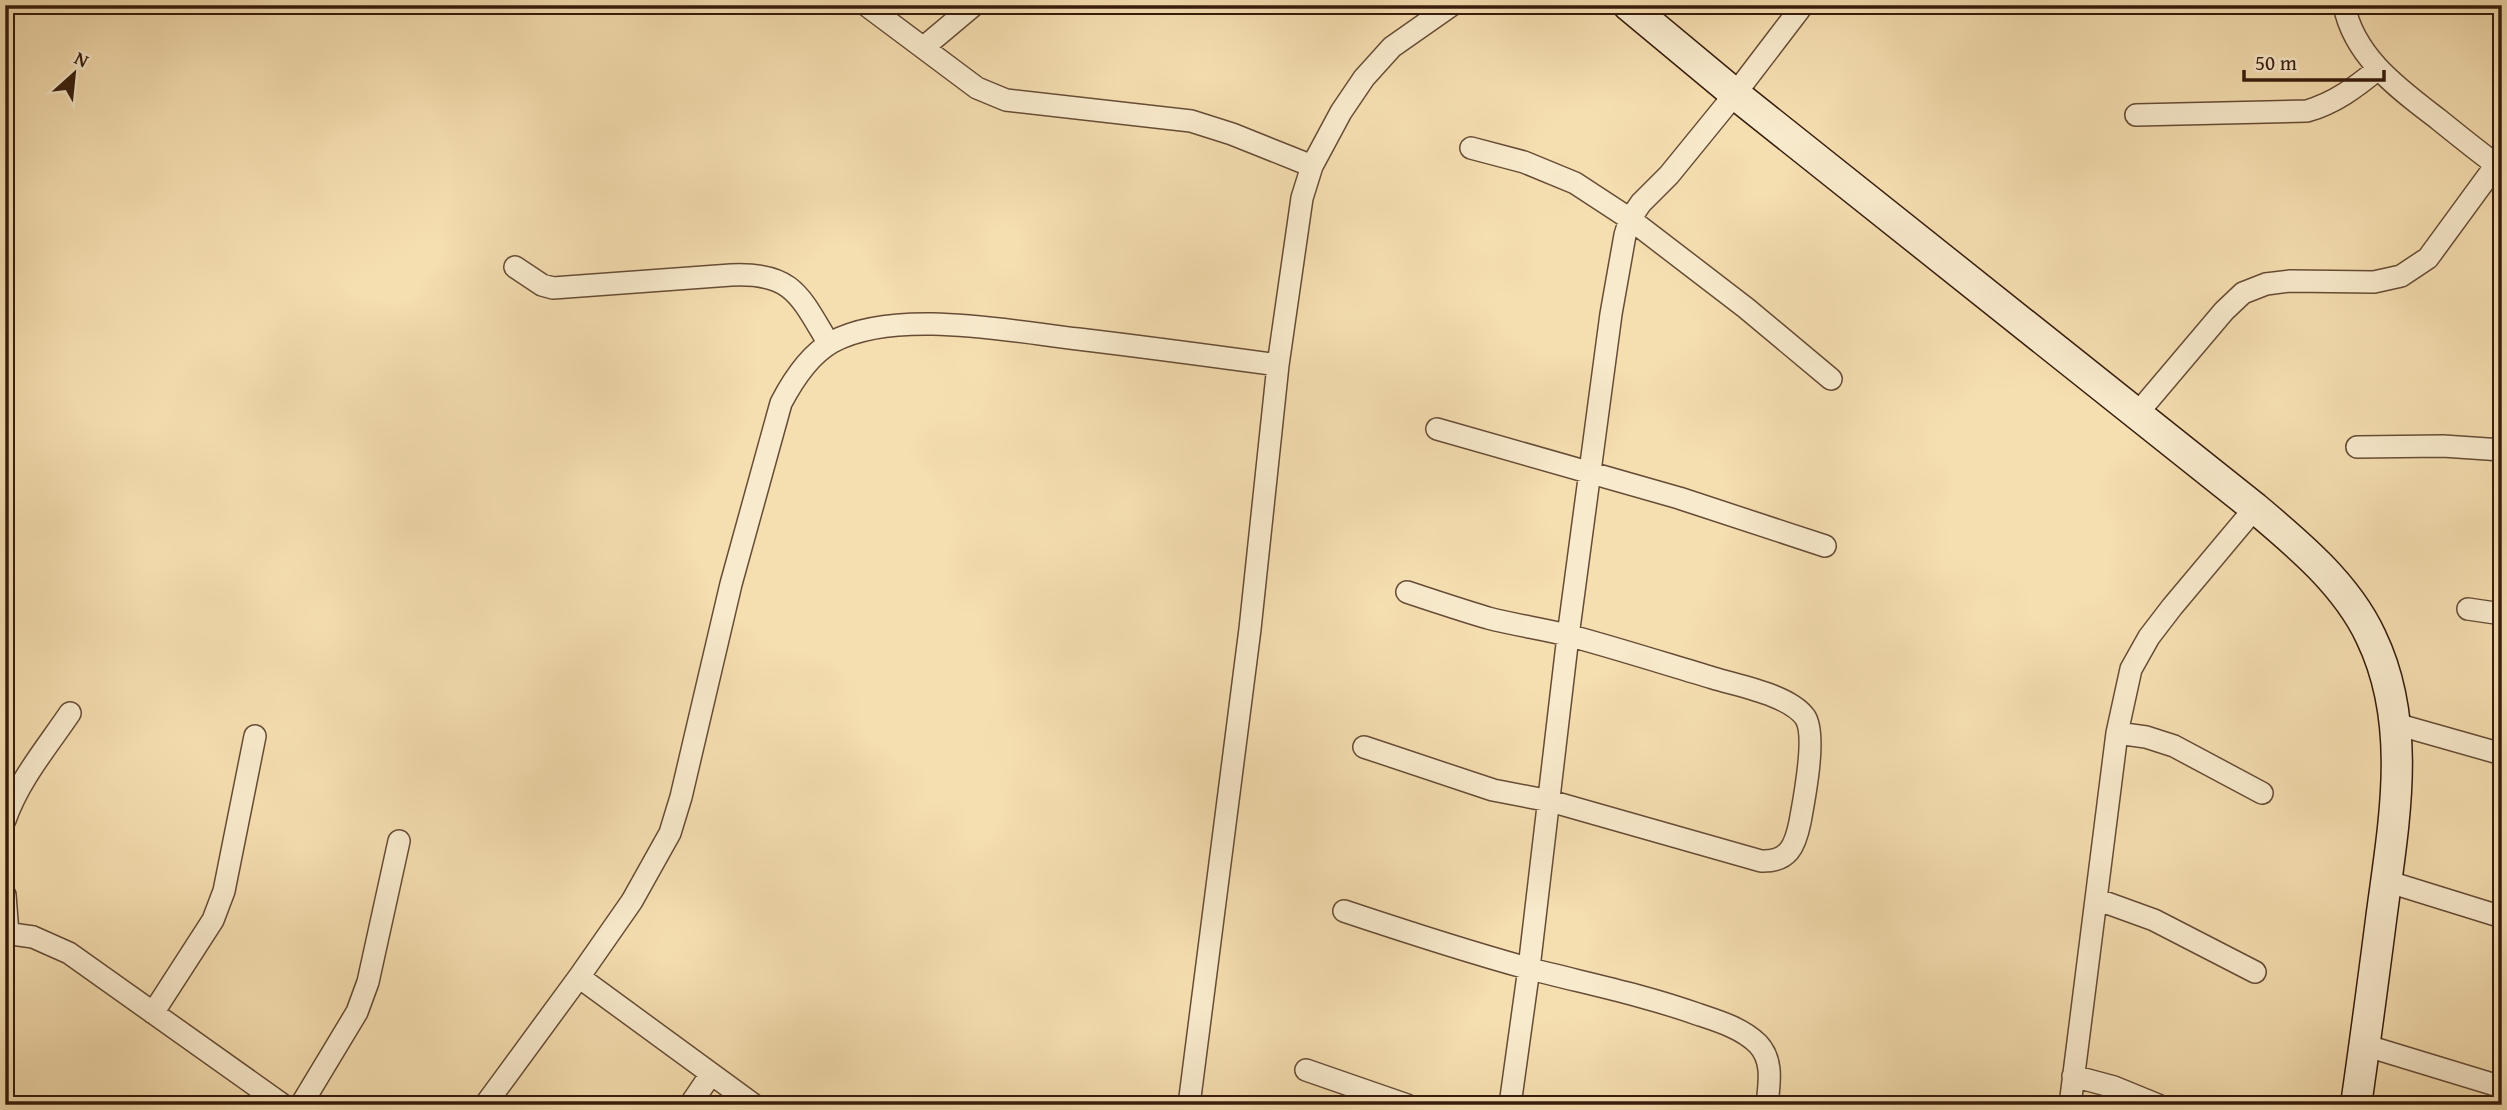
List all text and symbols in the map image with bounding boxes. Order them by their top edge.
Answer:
north arrow [38,38,108,108]
scale bar [2244,38,2384,82]
text: N [70,43,94,74]
text: 50 m [2255,47,2297,78]

